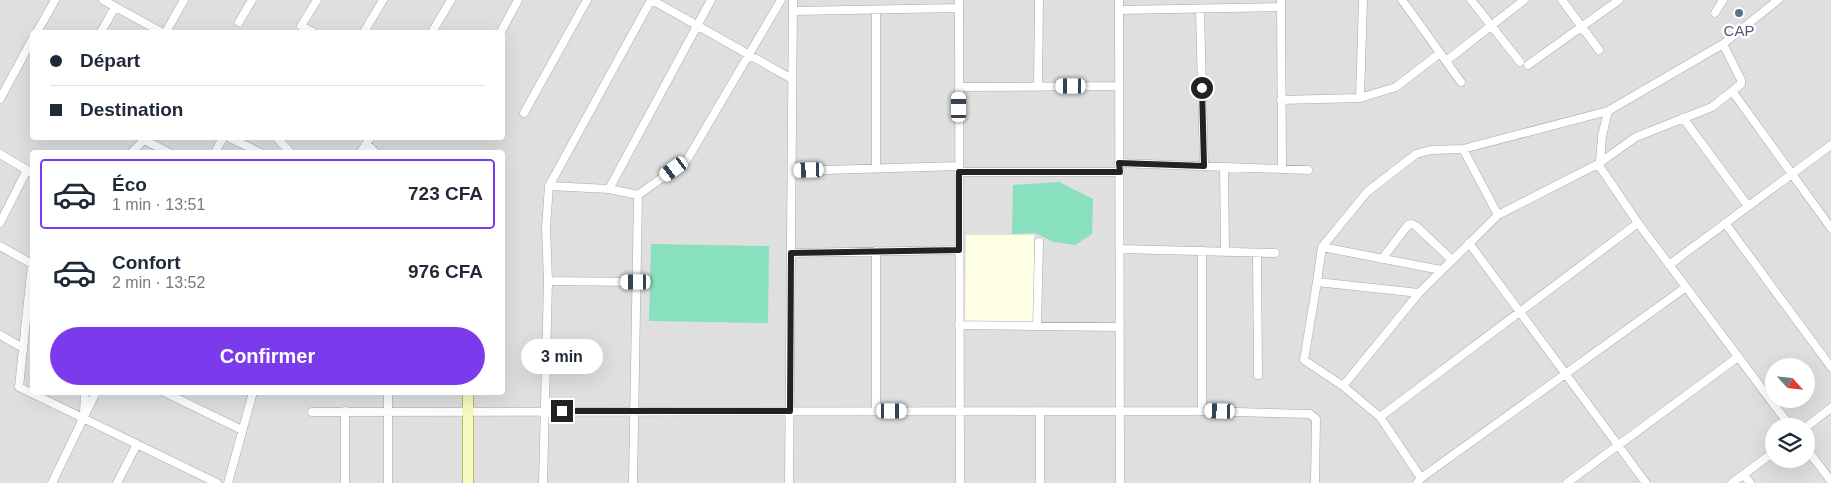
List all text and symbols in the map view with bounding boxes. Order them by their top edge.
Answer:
marker: CAP [1733,7,1745,19]
place label: CAP [1724,22,1754,39]
text: Départ [80,50,140,71]
route start [1191,77,1213,99]
car [1056,79,1086,94]
car [951,92,966,122]
text: Destination [80,99,183,120]
car [657,154,690,184]
car [793,162,824,178]
icon: car [52,172,97,217]
text: Éco [112,174,147,195]
text: 723 CFA [408,183,483,204]
text: 1 min · 13:51 [112,196,205,213]
icon: car [52,250,97,295]
text: Confort [112,252,181,273]
text: 976 CFA [408,261,483,282]
text: 2 min · 13:52 [112,274,205,291]
car [621,275,651,290]
button: Confirmer [50,327,485,385]
callout: 3 min [521,338,603,374]
text: 3 min [541,348,583,365]
north arrow [1765,358,1815,408]
map controls [1765,358,1815,468]
route end [551,400,573,422]
car [1204,403,1235,419]
car [877,404,907,419]
button: layers [1765,418,1815,468]

